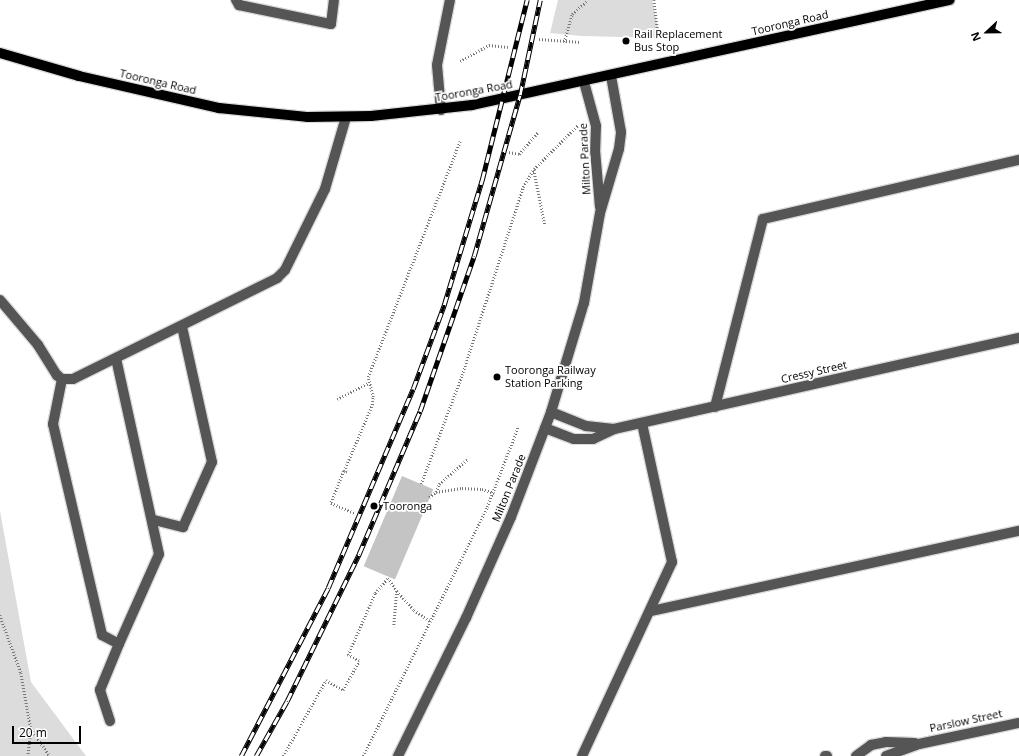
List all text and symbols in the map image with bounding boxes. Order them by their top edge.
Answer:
street label: Tooronga Road [750,8,830,38]
north arrow [967,12,1007,52]
place label: Rail Replacement Bus Stop [634,28,722,54]
text: N [967,30,984,44]
marker: Rail Replacement Bus Stop [621,36,631,46]
street label: Tooronga Road [118,67,198,97]
street label: Tooronga Road [434,78,514,104]
street label: Milton Parade [577,123,593,195]
street label: Cressy Street [780,358,848,386]
place label: Tooronga Railway Station Parking [505,364,596,390]
marker: Tooronga Railway Station Parking [492,372,502,382]
street label: Milton Parade [489,452,529,524]
place label: Tooronga [383,499,432,513]
marker: Tooronga [368,500,380,512]
street label: Parslow Street [928,707,1004,735]
scale bar [14,718,83,744]
text: 20 m [19,724,47,741]

